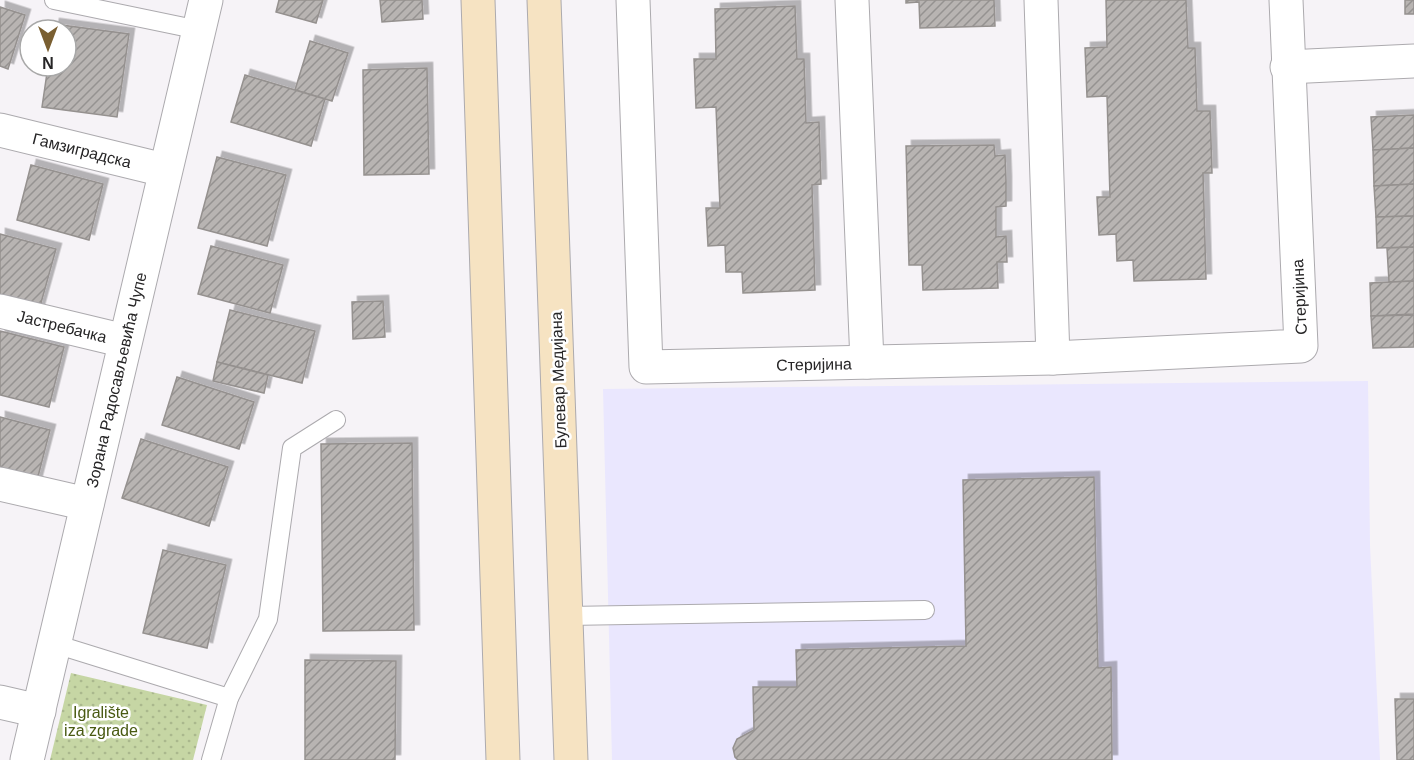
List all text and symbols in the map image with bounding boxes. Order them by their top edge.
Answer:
north arrow [18,18,78,78]
text: N [42,54,54,71]
street label: Гамзиградска [31,130,133,171]
street label: Стеријина [1289,259,1310,335]
street label: Зорана Радосављевића Чупе [83,271,150,489]
street label: Јастребачка [15,307,109,346]
street label: Булевар Медијана [548,311,569,449]
street label: Стеријина [776,355,852,374]
park label: Igralište iza zgrade [64,704,138,739]

